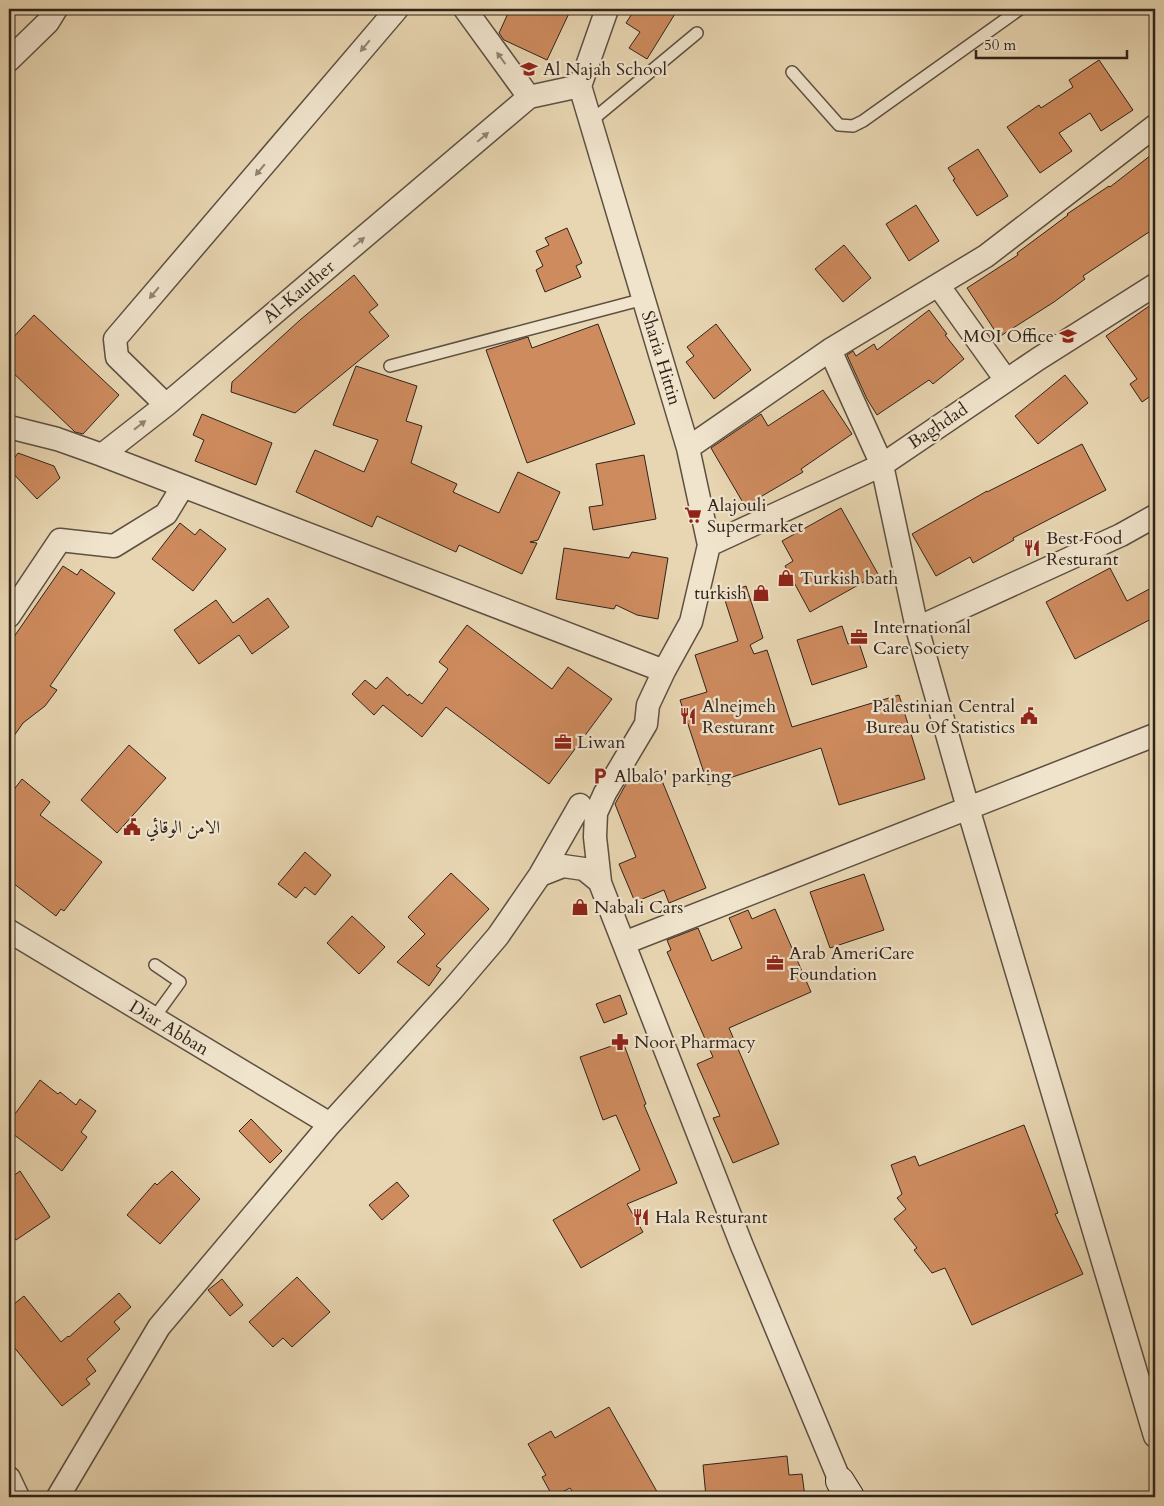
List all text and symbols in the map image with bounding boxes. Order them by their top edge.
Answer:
scale bar [976,28,1128,60]
text: 50 m [984,35,1016,55]
one-way arrow [360,40,371,52]
one-way arrow [496,51,506,65]
place label: Al Najah School [543,57,667,82]
school or university icon: Al Najah School [519,59,539,79]
one-way arrow [476,131,489,142]
one-way arrow [254,163,265,176]
one-way arrow [352,236,365,247]
street label: Al-Kauther [258,254,341,329]
one-way arrow [148,287,160,299]
street label: Sharia Hittin [635,308,687,409]
place label: MOI Office [963,324,1054,349]
school or university icon: MOI Office [1058,326,1078,346]
street label: Baghdad [903,397,973,455]
one-way arrow [133,419,146,430]
place label: Alajouli Supermarket [707,493,804,539]
supermarket icon: Alajouli Supermarket [683,505,703,525]
place label: Best Food Resturant [1046,526,1123,572]
restaurant icon: Best Food Resturant [1022,538,1042,558]
place label: Turkish bath [800,566,898,591]
shop icon: Turkish bath [776,568,796,588]
place label: turkish [694,581,747,606]
shop icon: turkish [751,583,771,603]
place label: International Care Society [873,615,971,661]
office icon: International Care Society [849,627,869,647]
place label: Alnejmeh Resturant [702,694,776,740]
place label: Palestinian Central Bureau Of Statistics [866,694,1015,740]
restaurant icon: Alnejmeh Resturant [678,706,698,726]
public building icon: Palestinian Central Bureau Of Statistics [1019,706,1039,726]
place label: Liwan [577,730,626,755]
office icon: Liwan [553,732,573,752]
place label: Albalo' parking [614,764,732,789]
parking icon: Albalo' parking [590,766,610,786]
place label: الامن الوقائي [146,815,220,842]
public building icon: الامن الوقائي [122,817,142,837]
place label: Nabali Cars [594,895,683,920]
shop icon: Nabali Cars [570,897,590,917]
place label: Arab AmeriCare Foundation [789,941,915,987]
office icon: Arab AmeriCare Foundation [765,953,785,973]
street label: Diar Abban [124,994,214,1062]
place label: Noor Pharmacy [634,1030,756,1055]
pharmacy icon: Noor Pharmacy [610,1032,630,1052]
place label: Hala Resturant [655,1205,768,1230]
restaurant icon: Hala Resturant [631,1207,651,1227]

